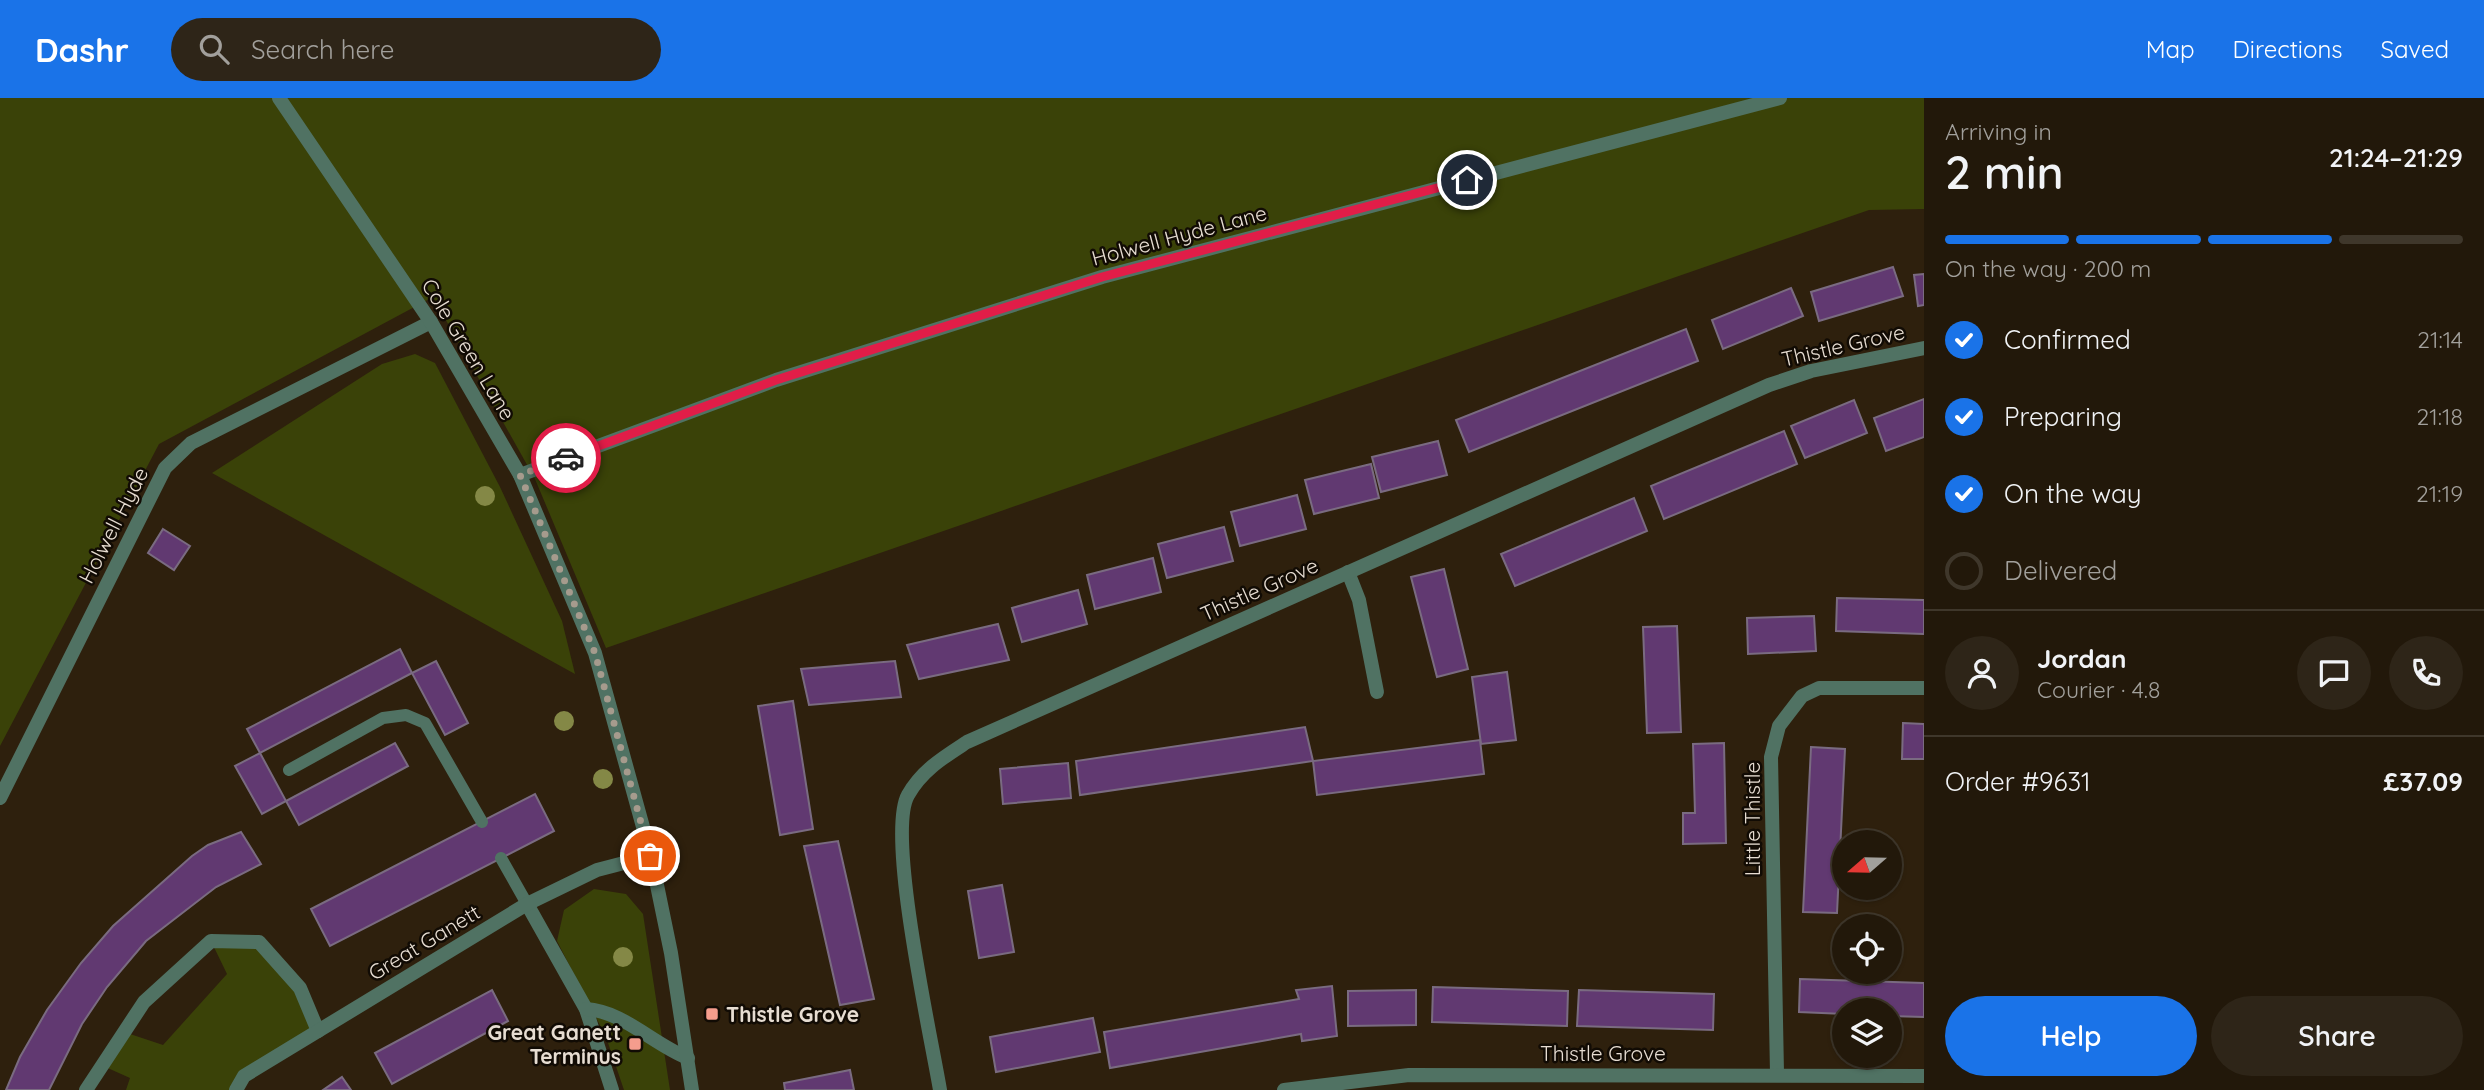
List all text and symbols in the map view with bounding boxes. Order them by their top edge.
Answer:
search box [171,18,661,81]
text: Dashr [35,29,129,70]
icon: search [195,30,233,68]
text: Search here [251,33,394,66]
text: Map [2146,34,2195,64]
text: Directions [2233,34,2343,64]
text: Saved [2381,34,2449,64]
text: Arriving in [1945,117,2052,146]
text: 21:24–21:29 [2329,141,2463,174]
text: 2 min [1945,143,2064,201]
pin [1437,150,1497,210]
icon: home [1448,161,1486,199]
street label: Holwell Hyde Lane [1088,199,1270,271]
text: On the way · 200 m [1945,254,2151,283]
street label: Cole Green Lane [417,274,521,424]
street label: Thistle Grove [1779,318,1907,372]
icon: check [1945,321,1983,359]
text: Confirmed [2004,323,2131,356]
text: 21:14 [2417,325,2463,354]
icon: check [1945,398,1983,436]
text: Preparing [2004,400,2122,433]
text: 21:18 [2417,402,2463,431]
courier [531,423,601,493]
icon: car [547,439,585,477]
street label: Holwell Hyde [73,463,153,587]
icon: check [1945,475,1983,513]
text: On the way [2004,477,2142,510]
text: 21:19 [2416,479,2463,508]
street label: Thistle Grove [1196,552,1322,626]
text: Delivered [2004,554,2117,587]
button: person [1945,636,2019,710]
button: chat [2297,636,2371,710]
button: phone [2389,636,2463,710]
text: Jordan [2037,642,2126,675]
text: Courier · 4.8 [2037,675,2160,704]
street label: Little Thistle [1739,762,1765,876]
text: Order #9631 [1945,765,2091,798]
text: £37.09 [2383,765,2463,798]
pin [620,826,680,886]
north arrow [1832,830,1902,900]
map controls [1832,830,1902,1068]
icon: bag [631,837,669,875]
street label: Great Ganett [363,899,485,985]
button: locate [1832,914,1902,984]
button: Help [1945,996,2197,1076]
button: Share [2211,996,2463,1076]
button: layers [1832,998,1902,1068]
place label: Thistle Grove [726,1001,859,1027]
marker: Thistle Grove [704,1006,720,1022]
place label: Great Ganett Terminus [487,1019,621,1069]
marker: Great Ganett Terminus [627,1036,643,1052]
street label: Thistle Grove [1540,1040,1666,1066]

